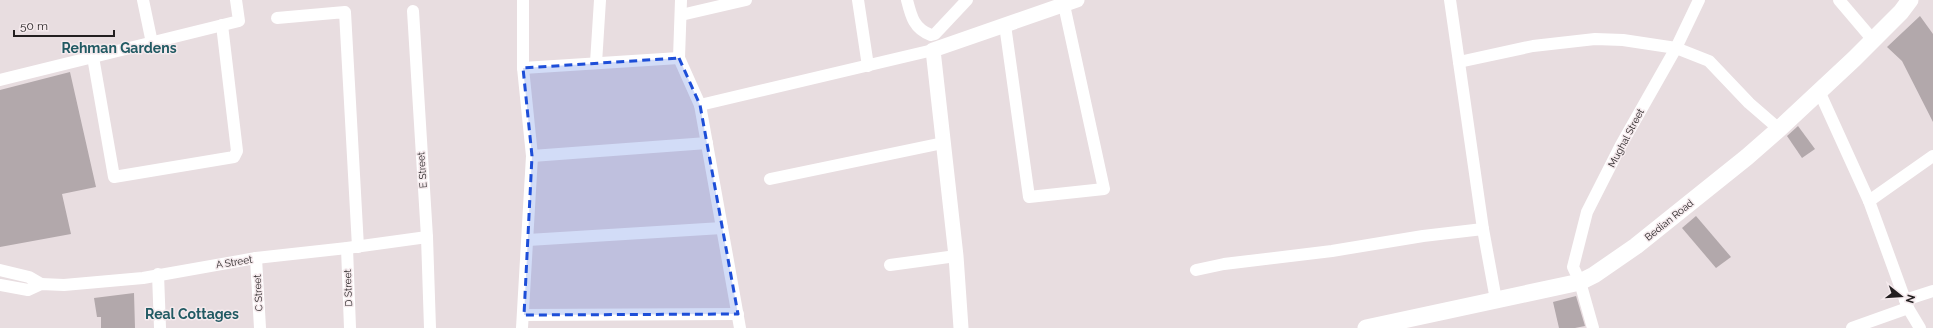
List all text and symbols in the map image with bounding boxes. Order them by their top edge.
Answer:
scale bar [14,12,114,38]
text: 50 m [20,19,48,33]
district label: Rehman Gardens [61,40,177,56]
street label: Mughal Street [1606,106,1646,169]
street label: E Street [415,151,429,189]
street label: Bedian Road [1643,197,1695,243]
street label: A Street [215,254,254,270]
street label: D Street [342,268,354,307]
street label: C Street [252,274,264,312]
north arrow [1881,276,1921,316]
text: N [1903,293,1918,305]
district label: Real Cottages [145,306,239,322]

